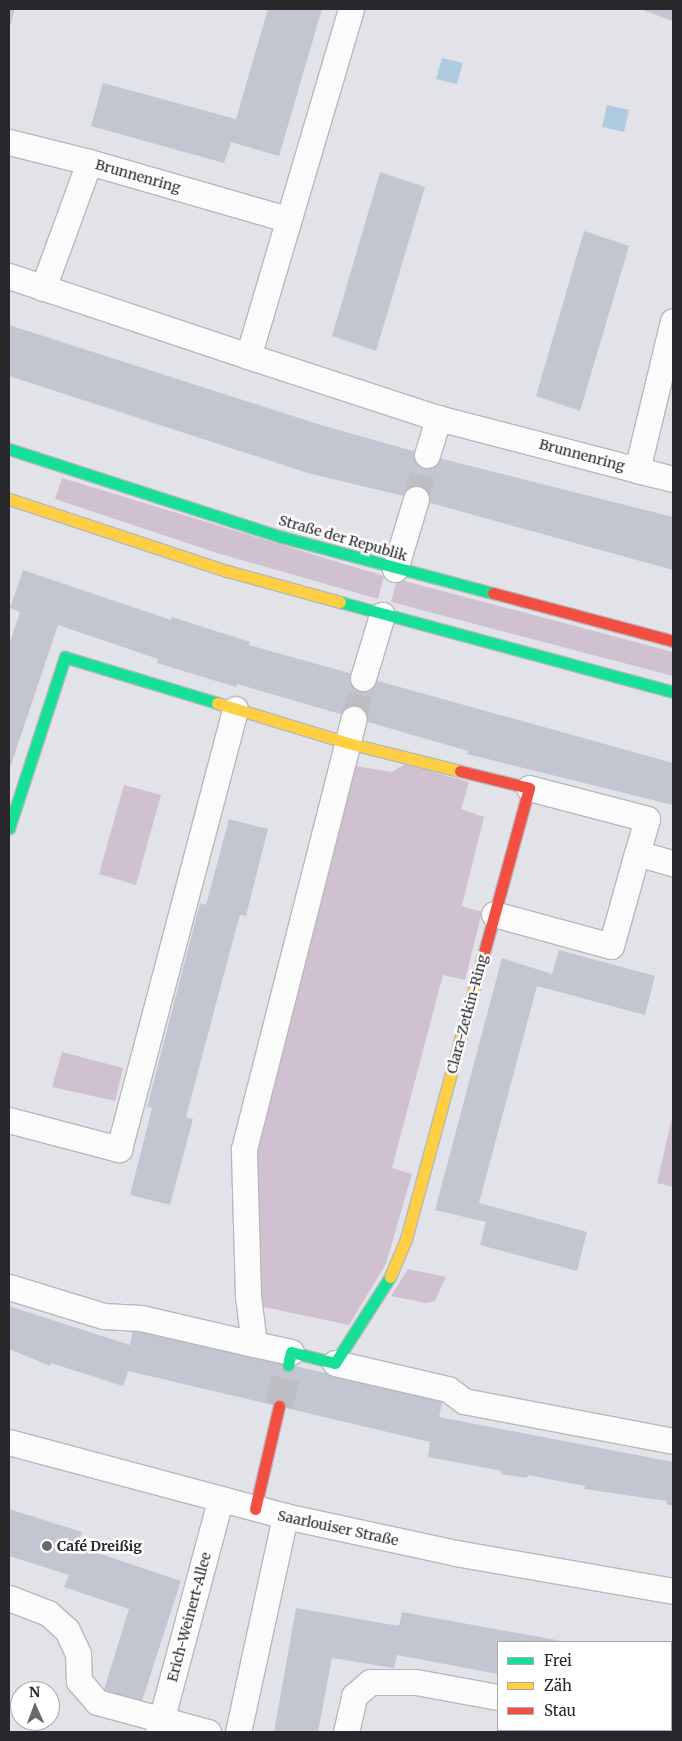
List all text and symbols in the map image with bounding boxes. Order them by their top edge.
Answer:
street label: Brunnenring [93,156,183,196]
street label: Brunnenring [537,436,627,474]
street label: Straße der Republik [277,512,409,564]
street label: Clara-Zetkin-Ring [443,953,491,1075]
street label: Saarlouiser Straße [276,1507,400,1549]
place label: Café Dreißig [57,1538,142,1554]
marker: Café Dreißig [41,1540,53,1552]
street label: Erich-Weinert-Allee [164,1550,214,1684]
legend [497,1641,672,1731]
text: Frei [544,1651,572,1670]
text: Zäh [544,1676,572,1695]
north arrow [10,1681,60,1731]
text: N [29,1683,40,1701]
text: Stau [544,1701,576,1720]

